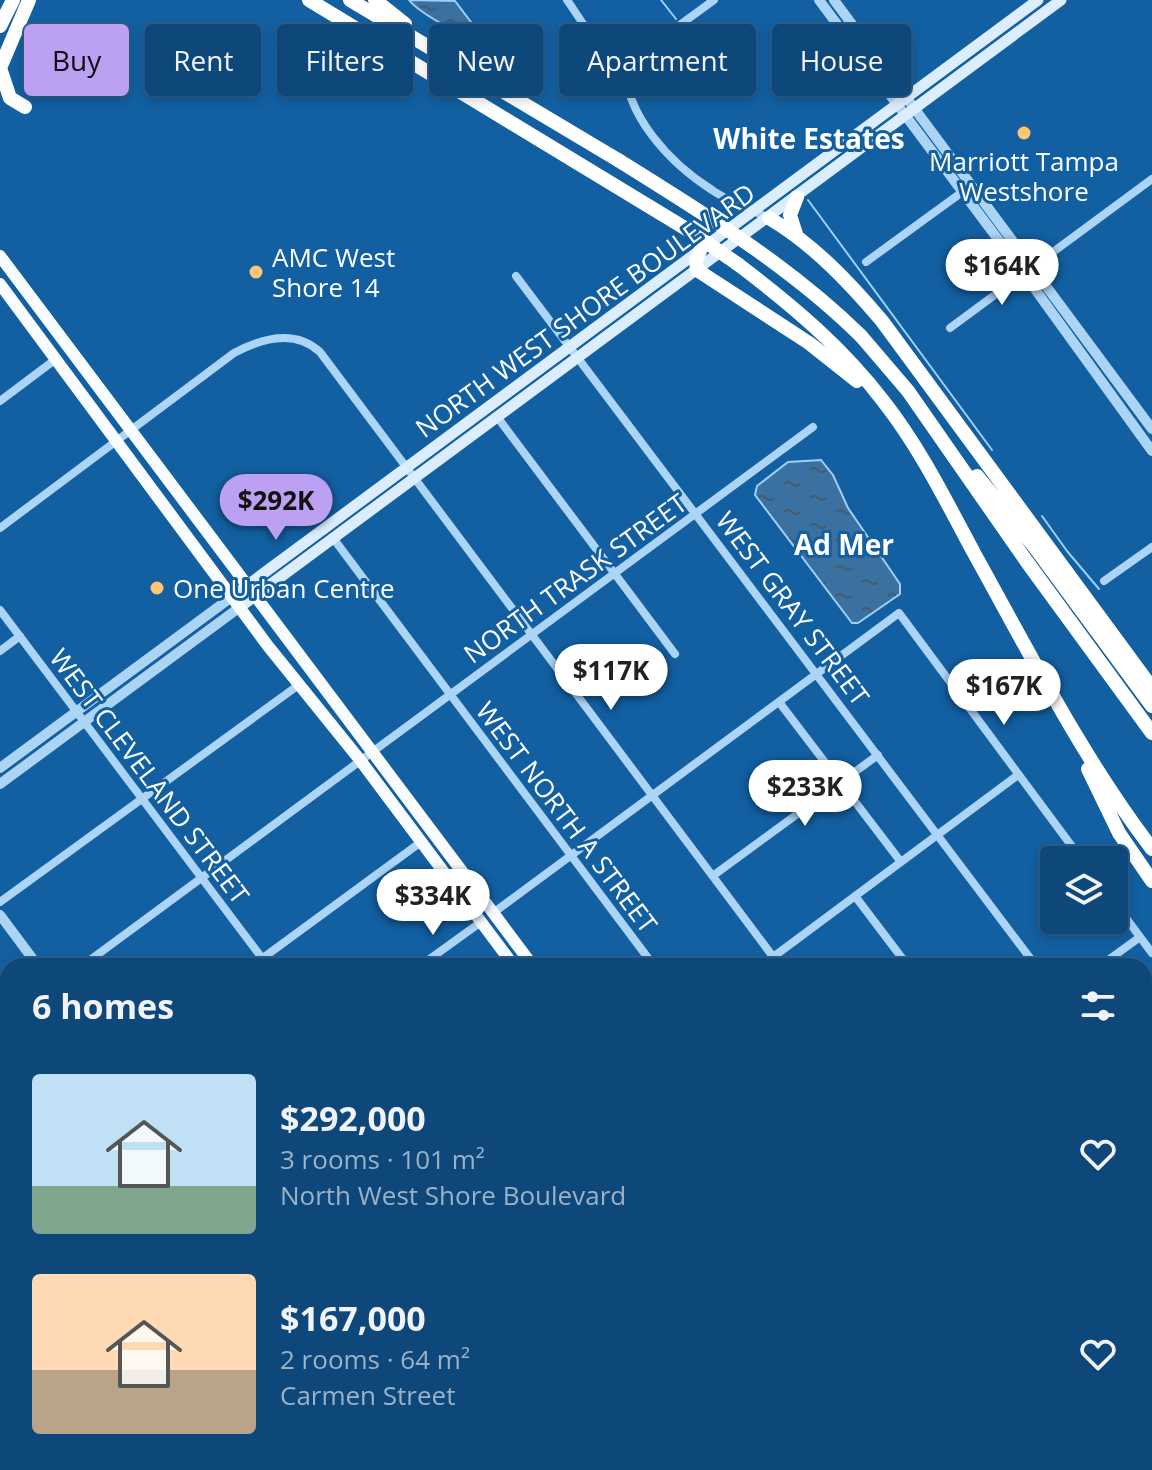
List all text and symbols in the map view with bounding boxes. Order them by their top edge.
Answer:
chip: Buy [24,24,129,96]
chip: Rent [145,24,261,96]
chip: Filters [277,24,413,96]
chip: New [429,24,543,96]
chip: Apartment [559,24,756,96]
chip: House [772,24,911,96]
district label: White Estates [713,119,905,157]
marker: Marriott Tampa Westshore [1015,124,1033,142]
place label: Marriott Tampa Westshore [929,143,1119,209]
street label: NORTH WEST SHORE BOULEVARD [408,174,762,446]
place label: AMC West Shore 14 [272,239,395,305]
pin: $164K [946,239,1058,307]
text: $164K [964,247,1040,283]
marker: AMC West Shore 14 [247,263,265,281]
pin: $292K [220,474,332,542]
text: $292K [238,482,314,518]
street label: NORTH TRASK STREET [456,484,694,671]
street label: WEST GRAY STREET [708,504,878,713]
district label: Ad Mer [794,525,894,563]
place label: One Urban Centre [173,570,395,606]
marker: One Urban Centre [148,579,166,597]
street label: WEST CLEVELAND STREET [42,641,258,912]
pin: $117K [555,644,667,712]
text: $117K [573,652,649,688]
pin: $167K [948,659,1060,727]
text: $167K [966,667,1042,703]
street label: WEST NORTH A STREET [468,694,666,941]
pin: $233K [749,760,861,828]
text: $233K [767,768,843,804]
map controls [1040,846,1128,934]
button: layers [1040,846,1128,934]
pin: $334K [377,869,489,937]
text: $334K [395,877,471,913]
text: 6 homes [32,983,174,1029]
icon: filters [1076,984,1120,1028]
text: $292,000 [280,1095,426,1141]
icon: home [96,1106,192,1202]
icon: heart [1076,1132,1120,1176]
text: 3 rooms · 101 m² [280,1141,485,1177]
text: North West Shore Boulevard [280,1177,626,1213]
text: $167,000 [280,1295,426,1341]
icon: home [96,1306,192,1402]
icon: heart [1076,1332,1120,1376]
text: 2 rooms · 64 m² [280,1341,470,1377]
text: Carmen Street [280,1377,455,1413]

